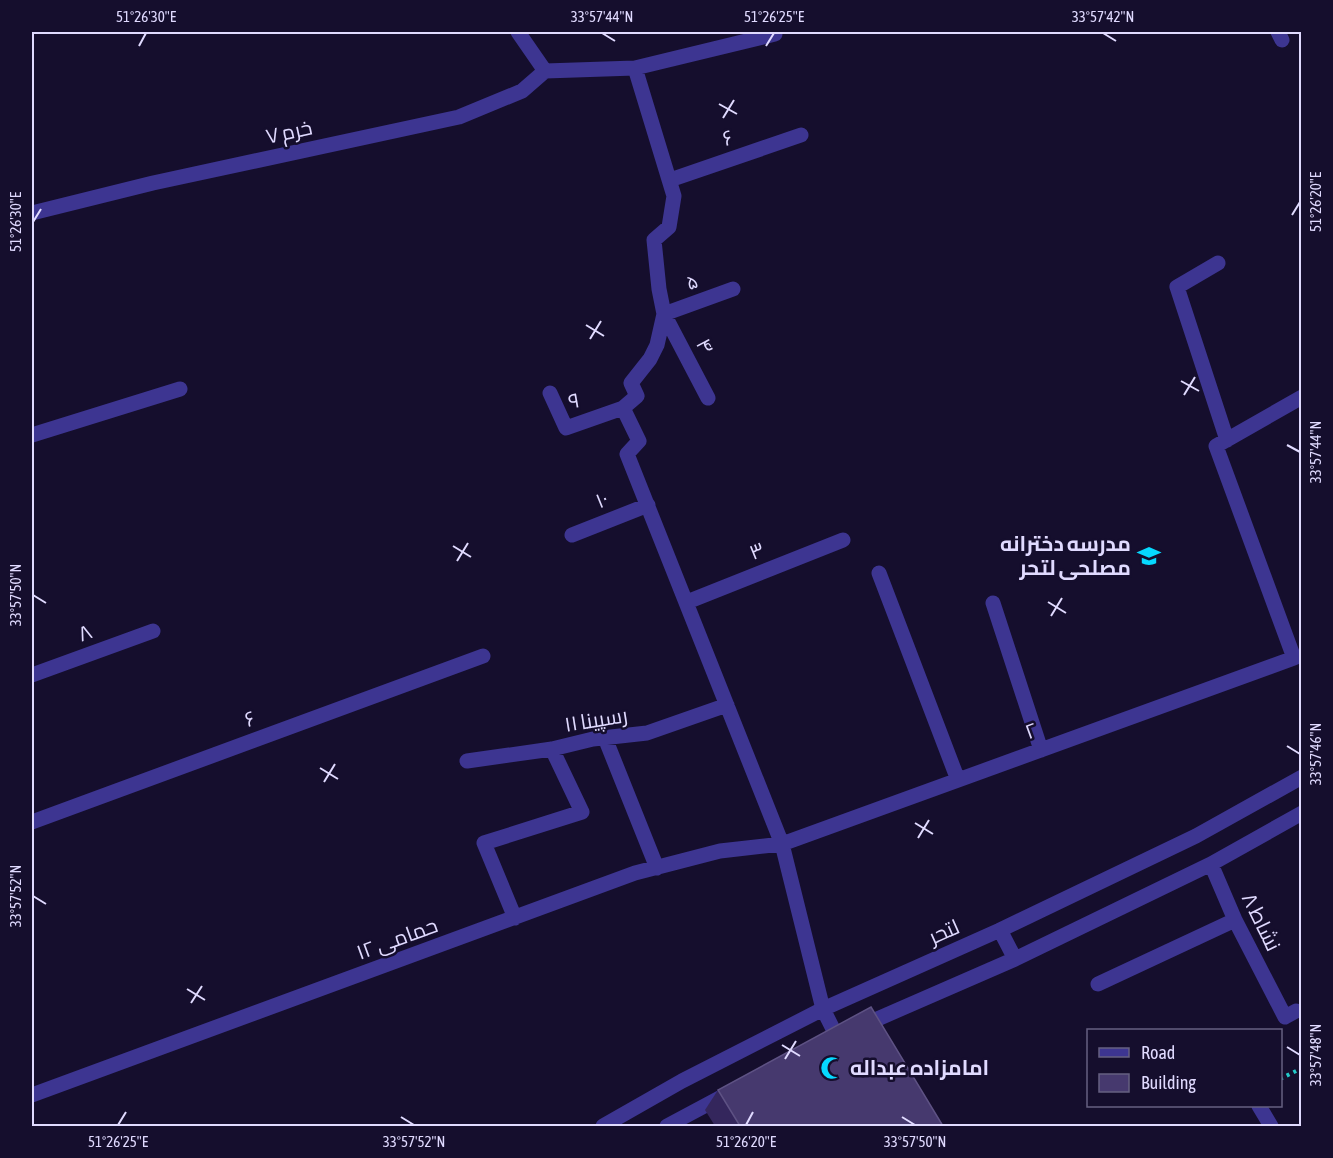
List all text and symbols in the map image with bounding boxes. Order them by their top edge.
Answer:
text: 51°26'30"E [116,8,177,25]
text: 33°57'44"N [571,8,633,25]
text: 51°26'25"E [744,8,805,25]
text: 33°57'42"N [1072,8,1134,25]
street label: خرم ۷ [263,114,315,151]
street label: ۶ [719,124,736,150]
text: 51°26'20"E [1307,171,1324,232]
text: 51°26'30"E [7,191,24,252]
street label: ۵ [682,268,701,294]
street label: ۴ [692,334,720,357]
street label: ۹ [566,387,581,413]
text: 33°57'44"N [1307,421,1324,483]
street label: ۱۰ [592,486,612,512]
place label: مدرسه دخترانه مصلحی لتحر [1000,531,1131,580]
street label: ۳ [746,536,768,564]
school or university icon: مدرسه دخترانه مصلحی لتحر [1136,543,1162,569]
text: 33°57'50"N [7,564,24,626]
street label: ۸ [74,619,95,646]
street label: رسپینا ۱۱ [563,702,629,738]
street label: ۶ [241,705,258,731]
street label: ۲ [1021,717,1040,743]
text: 33°57'46"N [1307,723,1324,785]
text: 33°57'52"N [7,865,24,927]
street label: نشاط ۸ [1238,888,1286,955]
street label: حمامی ۱۲ [353,912,441,966]
street label: لتحر [924,914,963,950]
text: 33°57'48"N [1307,1024,1324,1086]
legend [1087,1029,1282,1107]
text: Road [1141,1042,1175,1063]
mosque icon: امامزاده عبداله [819,1055,845,1081]
place label: امامزاده عبداله [850,1055,989,1080]
text: Building [1141,1072,1196,1093]
text: 51°26'25"E [88,1133,149,1150]
text: 33°57'52"N [383,1133,445,1150]
text: 51°26'20"E [716,1133,777,1150]
text: 33°57'50"N [884,1133,946,1150]

